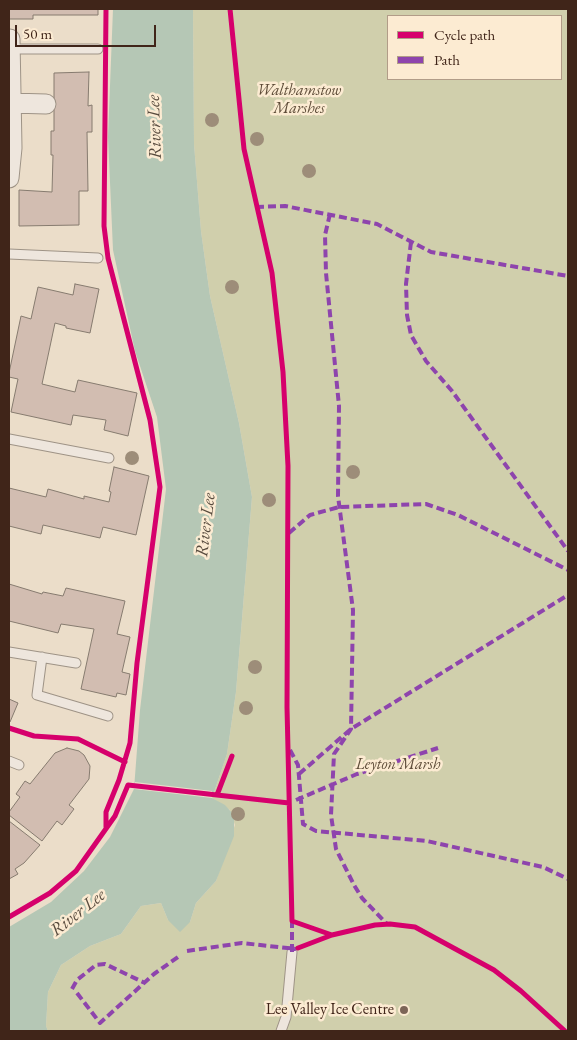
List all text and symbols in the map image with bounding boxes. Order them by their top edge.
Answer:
scale bar [18,15,159,47]
legend [387,15,562,80]
text: 50 m [23,24,52,43]
text: Cycle path [434,25,495,44]
text: Path [434,50,460,69]
park label: Walthamstow Marshes [257,81,341,119]
water label: River Lee [143,94,167,160]
water label: River Lee [191,492,221,558]
park label: Leyton Marsh [355,755,441,775]
water label: River Lee [46,885,110,941]
place label: Lee Valley Ice Centre [266,1000,394,1020]
marker: Lee Valley Ice Centre [398,1004,410,1016]

